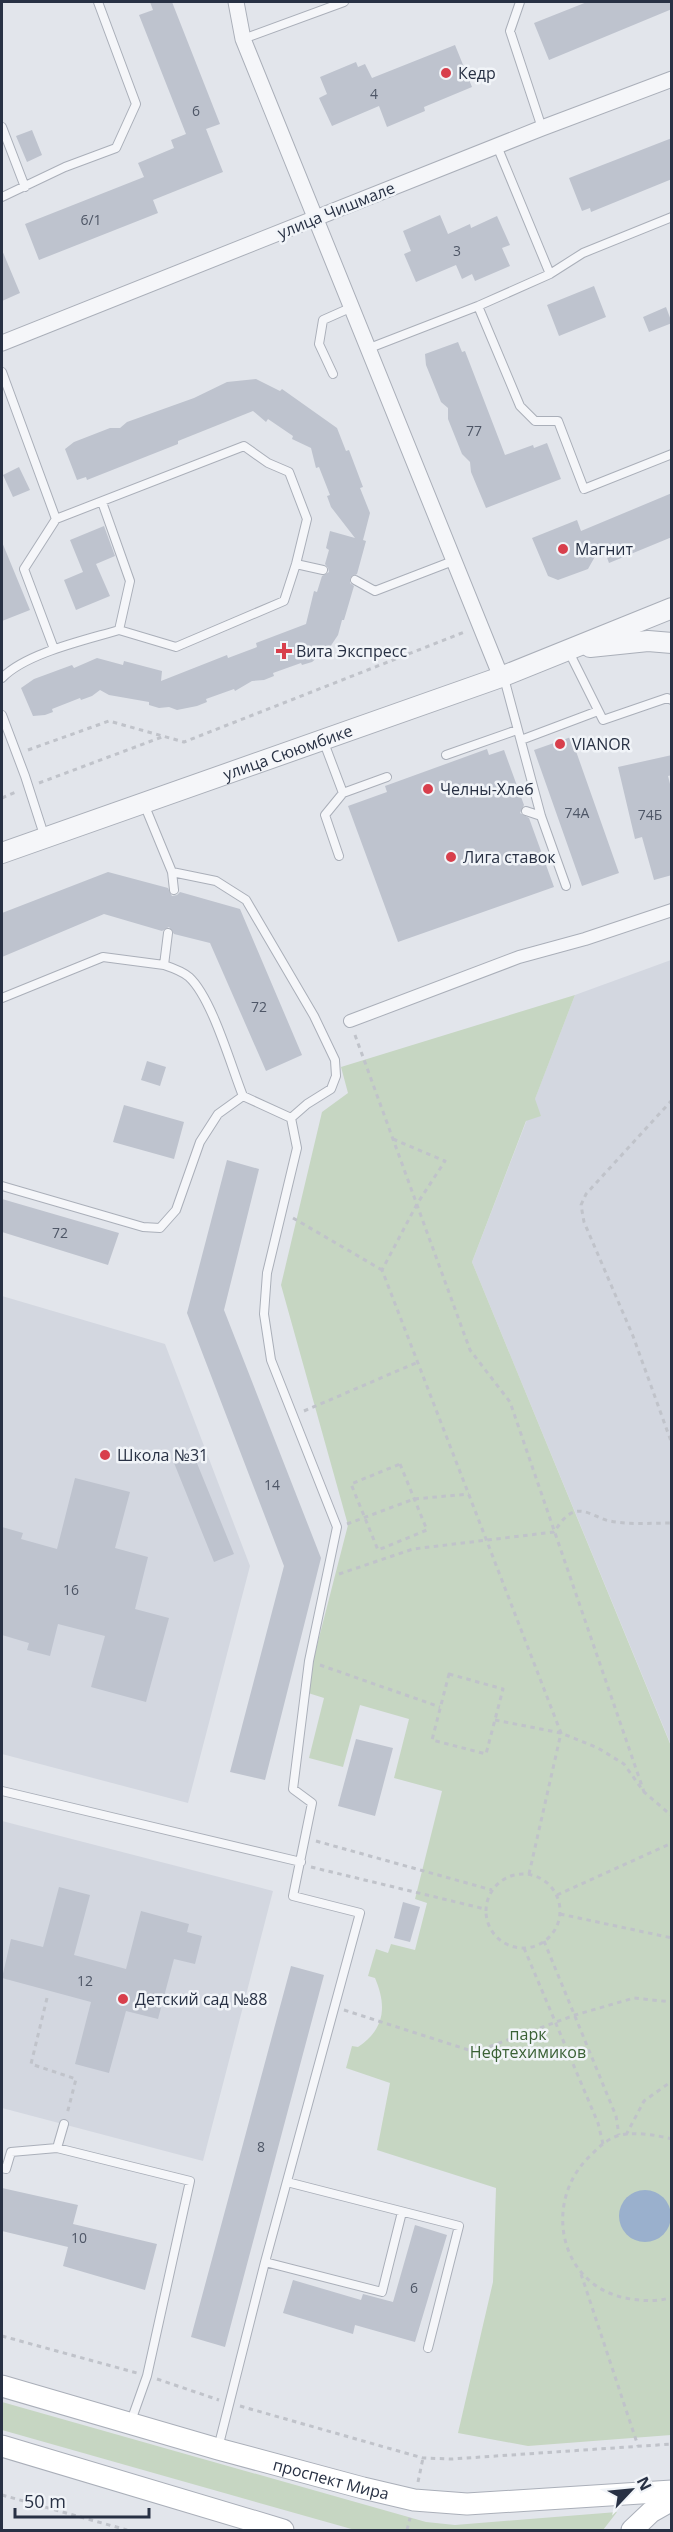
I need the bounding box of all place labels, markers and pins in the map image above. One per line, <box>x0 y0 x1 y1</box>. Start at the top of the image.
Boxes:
place label: Кедр <box>458 62 496 84</box>
marker: Кедр <box>439 66 453 80</box>
place label: Магнит <box>575 538 633 560</box>
marker: Магнит <box>556 542 570 556</box>
place label: Вита Экспресс <box>296 640 407 662</box>
marker: Вита Экспресс <box>277 644 291 658</box>
place label: VIANOR <box>572 733 631 755</box>
marker: VIANOR <box>553 737 567 751</box>
place label: Челны-Хлеб <box>440 778 534 800</box>
marker: Челны-Хлеб <box>421 782 435 796</box>
place label: Лига ставок <box>463 846 556 868</box>
marker: Лига ставок <box>444 850 458 864</box>
place label: Школа №31 <box>117 1444 208 1466</box>
marker: Школа №31 <box>98 1448 112 1462</box>
place label: Детский сад №88 <box>135 1988 267 2010</box>
marker: Детский сад №88 <box>116 1992 130 2006</box>

